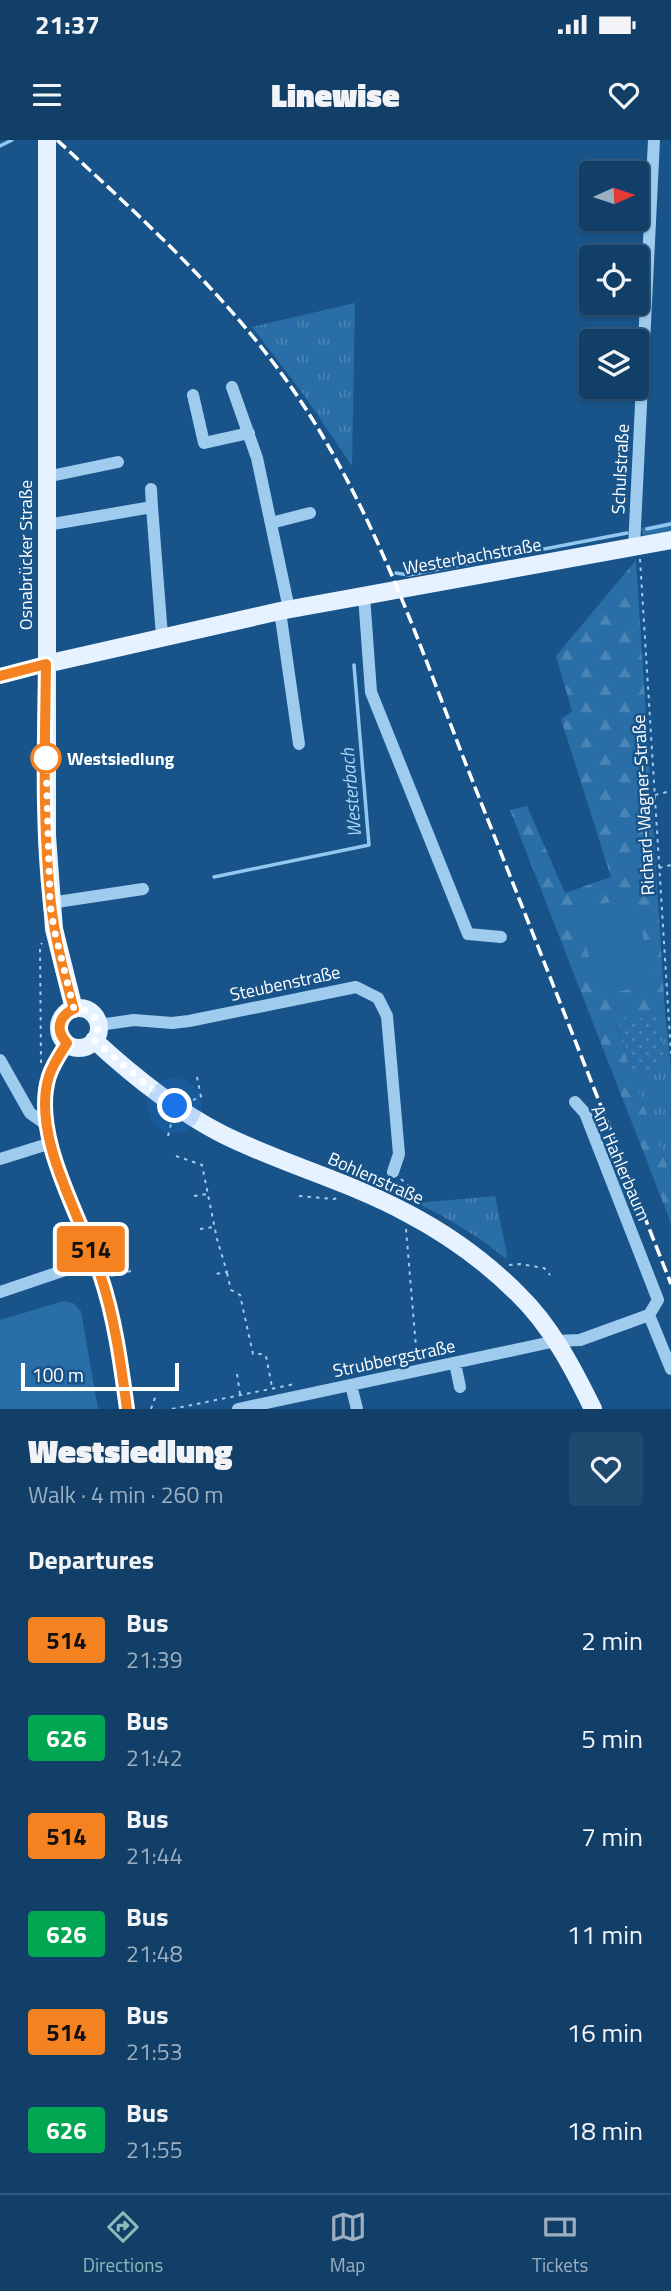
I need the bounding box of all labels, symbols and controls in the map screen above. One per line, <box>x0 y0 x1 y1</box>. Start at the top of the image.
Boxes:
text: 21:37 <box>35 5 100 44</box>
text: Linewise <box>271 71 400 119</box>
icon: menu <box>28 76 66 114</box>
icon: heart <box>605 76 643 114</box>
north arrow <box>579 161 649 231</box>
map controls <box>579 161 649 399</box>
button: locate <box>579 245 649 315</box>
button: layers <box>579 329 649 399</box>
street label: Schulstraße <box>604 423 636 515</box>
street label: Osnabrücker Straße <box>12 480 39 630</box>
street label: Westerbachstraße <box>401 531 543 581</box>
street label: Richard-Wagner-Straße <box>625 714 661 896</box>
marker: Westsiedlung <box>31 743 61 773</box>
place label: Westsiedlung <box>67 745 175 772</box>
water label: Westerbach <box>332 747 368 839</box>
street label: Steubenstraße <box>227 958 343 1008</box>
your location <box>157 1088 192 1123</box>
street label: Am Hahlerbaum <box>585 1101 657 1225</box>
street label: Bohlenstraße <box>324 1145 428 1211</box>
line badge: 514 <box>51 1226 131 1272</box>
text: 514 <box>71 1231 111 1267</box>
street label: Strubbergstraße <box>330 1332 458 1384</box>
scale bar <box>21 1360 178 1392</box>
text: 100 m <box>32 1360 84 1389</box>
text: Westsiedlung <box>28 1426 233 1476</box>
button: heart <box>569 1432 643 1506</box>
text: Walk · 4 min · 260 m <box>28 1477 224 1512</box>
text: Departures <box>28 1540 154 1579</box>
text: Bus <box>126 1603 168 1642</box>
text: 2 min <box>581 1621 643 1660</box>
text: 514 <box>46 1622 87 1658</box>
text: 21:39 <box>126 1642 183 1677</box>
text: Bus <box>126 1701 168 1740</box>
text: 5 min <box>581 1719 643 1758</box>
text: 626 <box>46 1720 87 1756</box>
text: 21:42 <box>126 1740 183 1775</box>
text: Bus <box>126 1799 168 1838</box>
text: 7 min <box>581 1817 643 1856</box>
text: 514 <box>46 1818 87 1854</box>
text: 21:44 <box>126 1838 183 1873</box>
text: Bus <box>126 1897 168 1936</box>
text: 11 min <box>567 1915 643 1954</box>
text: 626 <box>46 1916 87 1952</box>
text: 21:48 <box>126 1936 183 1971</box>
text: Bus <box>126 1995 168 2034</box>
text: 16 min <box>567 2013 643 2052</box>
text: 514 <box>46 2014 87 2050</box>
text: 21:53 <box>126 2034 183 2069</box>
text: Bus <box>126 2093 168 2132</box>
text: 18 min <box>567 2111 643 2150</box>
text: 626 <box>46 2112 87 2148</box>
text: 21:55 <box>126 2132 183 2167</box>
tab: Directions <box>83 2208 163 2279</box>
tab: Map <box>329 2208 367 2279</box>
tab: Tickets <box>532 2208 588 2279</box>

